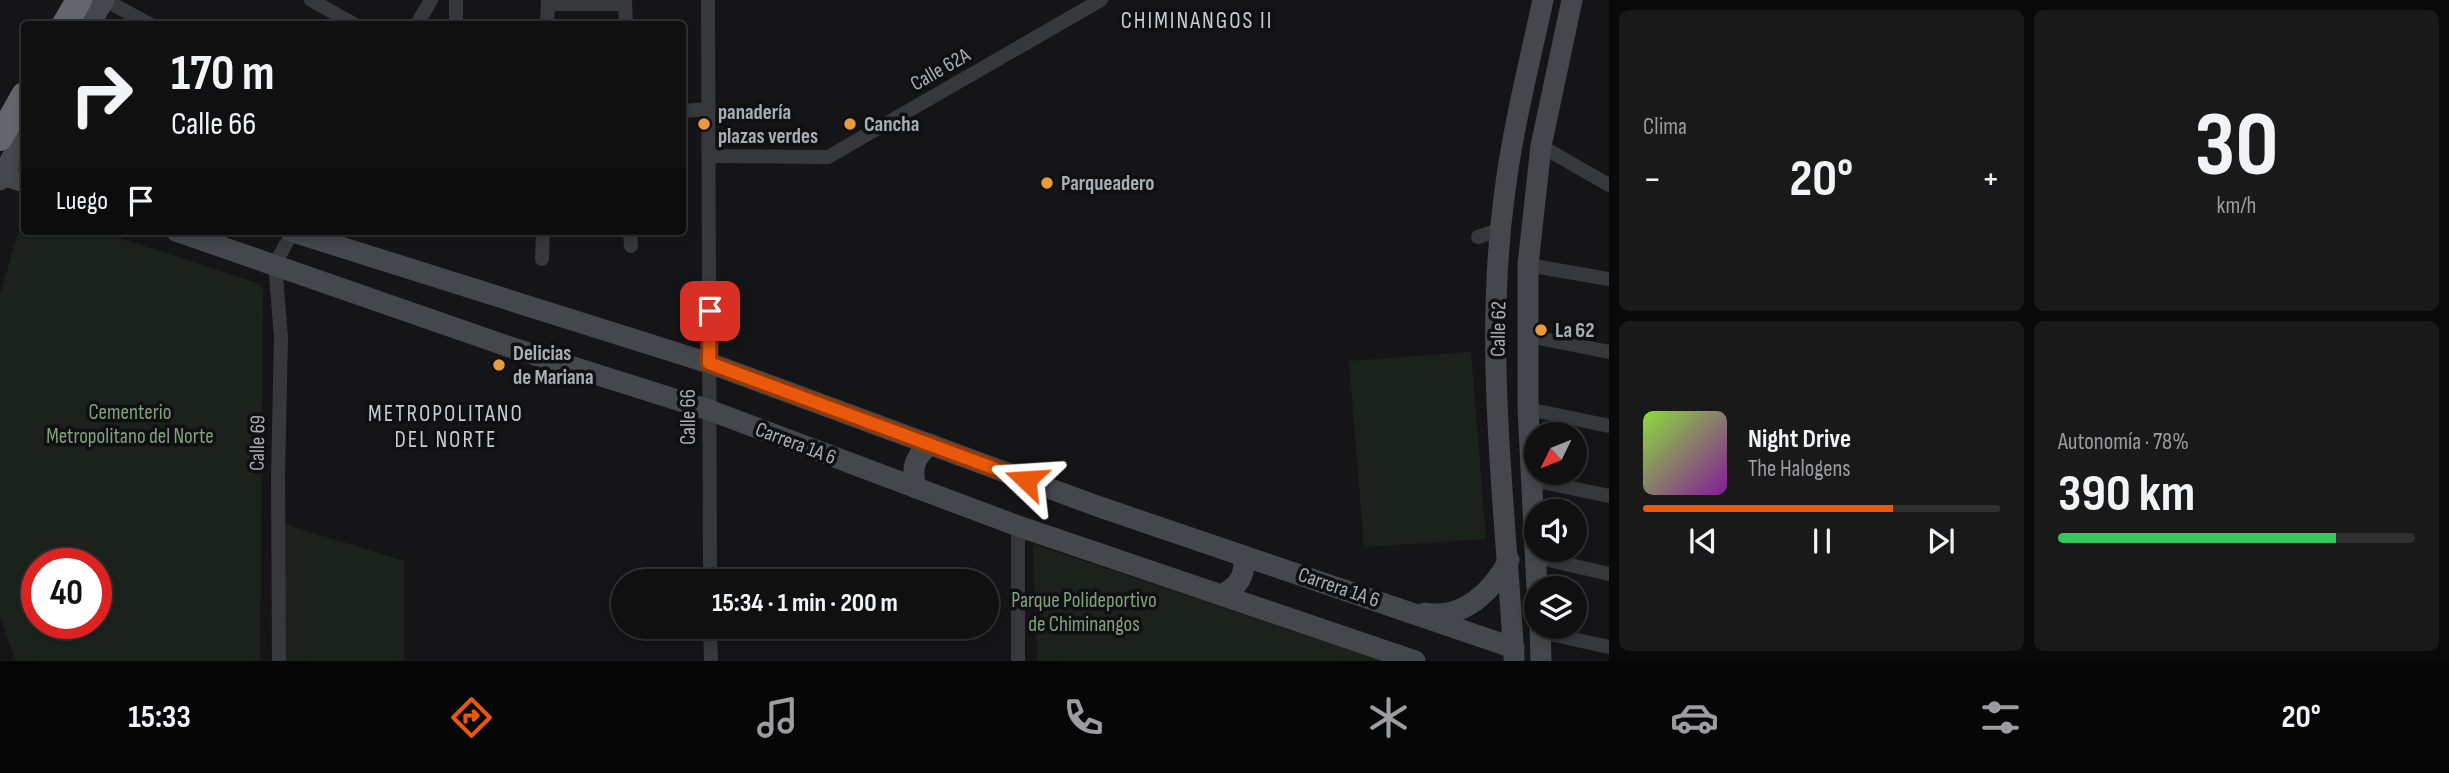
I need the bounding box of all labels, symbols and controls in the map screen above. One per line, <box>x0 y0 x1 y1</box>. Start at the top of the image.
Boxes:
district label: CHIMINANGOS II <box>1121 7 1273 35</box>
street label: Calle 62A <box>906 42 975 96</box>
text: 170 m <box>171 45 275 104</box>
icon: right <box>56 49 147 140</box>
text: 30 <box>2194 92 2279 201</box>
place label: panadería plazas verdes <box>718 100 818 149</box>
text: Calle 66 <box>171 105 256 144</box>
place label: Cancha <box>864 112 919 137</box>
text: Clima <box>1643 113 1687 141</box>
marker: panadería plazas verdes <box>696 116 712 132</box>
marker: Cancha <box>842 116 858 132</box>
text: 20° <box>1790 148 1853 211</box>
text: − <box>1643 157 1662 202</box>
text: + <box>1981 157 2000 202</box>
place label: Parqueadero <box>1061 171 1155 196</box>
marker: Parqueadero <box>1039 175 1055 191</box>
icon: arrive <box>122 182 160 220</box>
text: Luego <box>56 186 108 217</box>
text: km/h <box>2217 192 2256 220</box>
pin <box>680 281 740 341</box>
icon: arrive <box>691 292 729 330</box>
street label: Calle 62 <box>1486 301 1511 357</box>
place label: La 62 <box>1555 318 1594 343</box>
marker: La 62 <box>1533 322 1549 338</box>
place label: Delicias de Mariana <box>513 341 594 390</box>
marker: Delicias de Mariana <box>491 357 507 373</box>
street label: Calle 66 <box>676 389 701 445</box>
park label: Cementerio Metropolitano del Norte <box>46 400 214 449</box>
district label: METROPOLITANO DEL NORTE <box>368 400 524 454</box>
street label: Calle 69 <box>245 415 270 471</box>
street label: Carrera 1A 6 <box>752 417 840 470</box>
north arrow <box>1524 422 1587 485</box>
map controls <box>1524 422 1587 639</box>
text: Night Drive <box>1748 424 1851 455</box>
text: Autonomía · 78% <box>2058 428 2189 456</box>
position arrow <box>989 443 1063 517</box>
text: The Halogens <box>1748 455 1851 483</box>
text: 390 km <box>2058 463 2195 526</box>
button: sound <box>1524 499 1587 562</box>
icon: previous <box>1684 522 1722 560</box>
icon: pause <box>1803 522 1841 560</box>
icon: next <box>1922 522 1960 560</box>
speed limit sign: 40 <box>21 548 112 639</box>
street label: Carrera 1A 6 <box>1295 562 1383 613</box>
button: layers <box>1524 576 1587 639</box>
text: 15:34 · 1 min · 200 m <box>712 588 898 619</box>
park label: Parque Polideportivo de Chiminangos <box>1011 588 1157 637</box>
icon: directions <box>447 693 496 742</box>
icon: music <box>753 693 802 742</box>
icon: phone <box>1059 693 1108 742</box>
icon: climate <box>1364 693 1413 742</box>
icon: car <box>1670 693 1719 742</box>
icon: filters <box>1976 693 2025 742</box>
text: 15:33 <box>128 698 191 737</box>
text: 20° <box>2281 698 2321 737</box>

